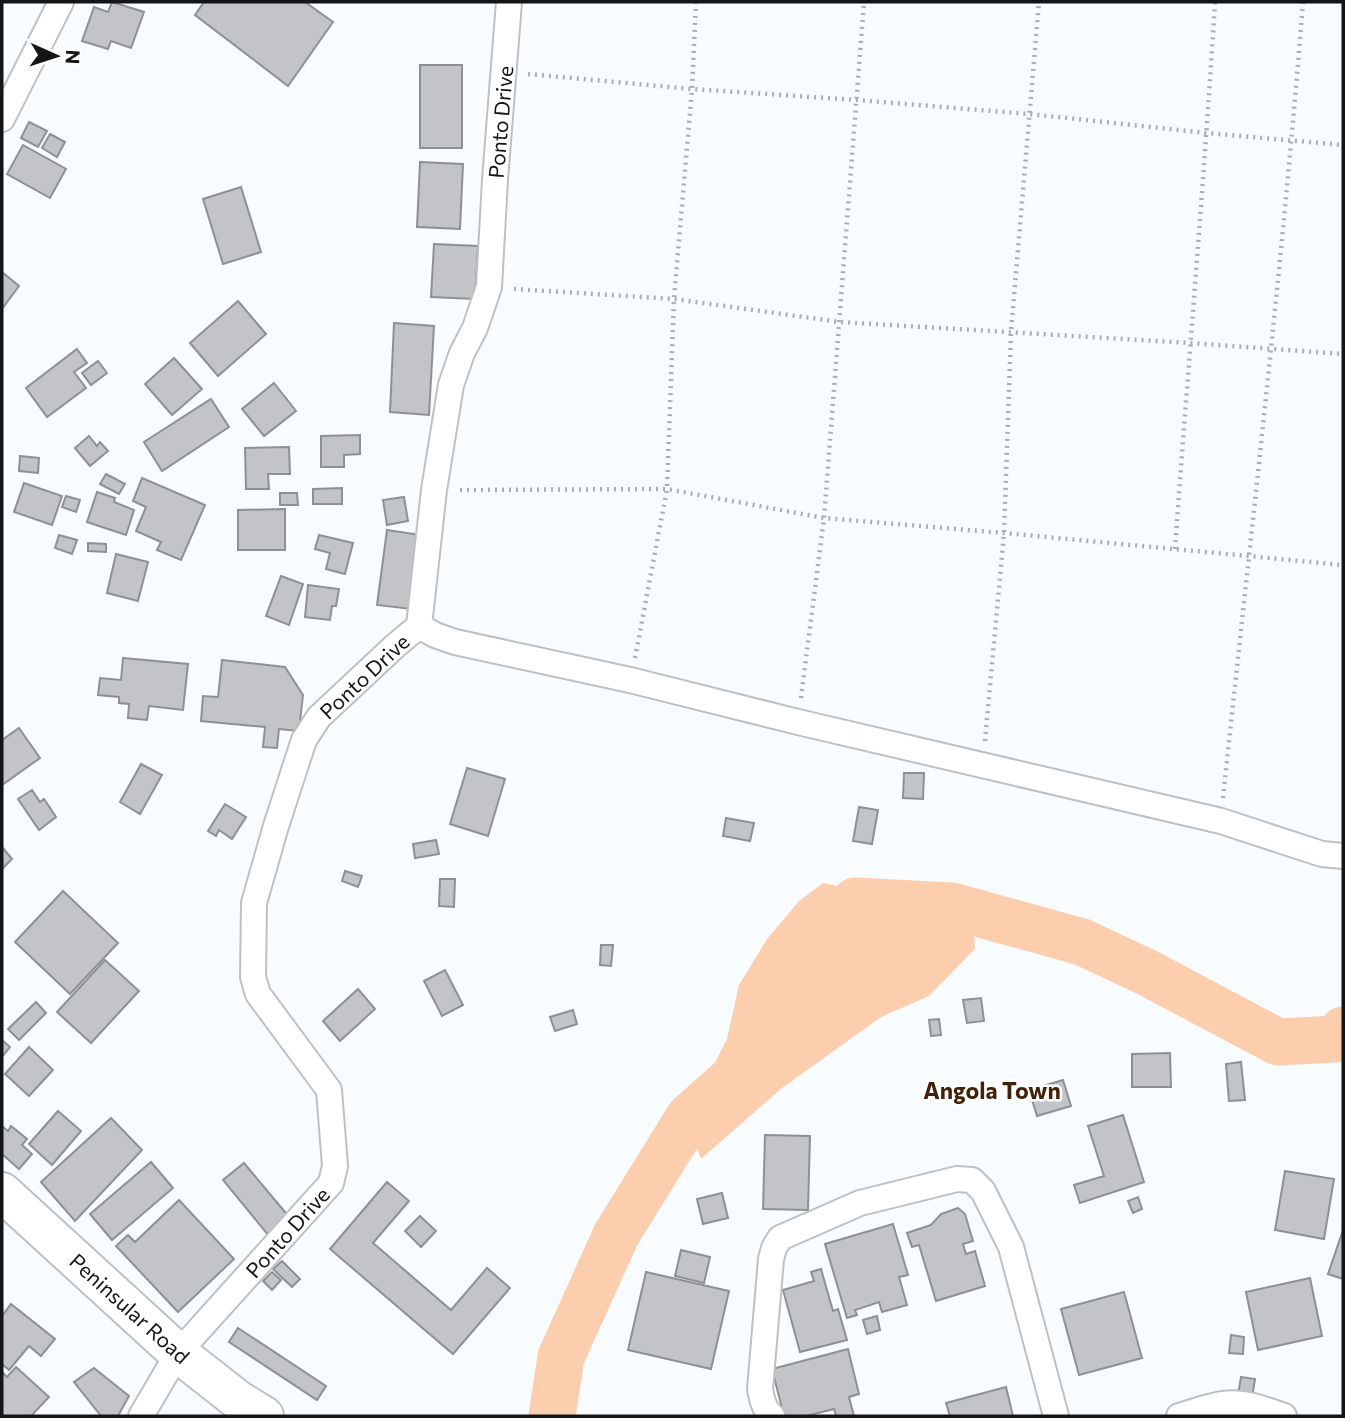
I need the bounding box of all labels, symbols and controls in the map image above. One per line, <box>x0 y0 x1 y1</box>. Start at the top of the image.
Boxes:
north arrow <box>21 21 91 91</box>
text: N <box>62 49 85 65</box>
street label: Ponto Drive <box>483 65 517 179</box>
street label: Ponto Drive <box>314 628 414 724</box>
district label: Angola Town <box>923 1076 1061 1104</box>
street label: Ponto Drive <box>240 1182 334 1282</box>
street label: Peninsular Road <box>65 1248 195 1368</box>

